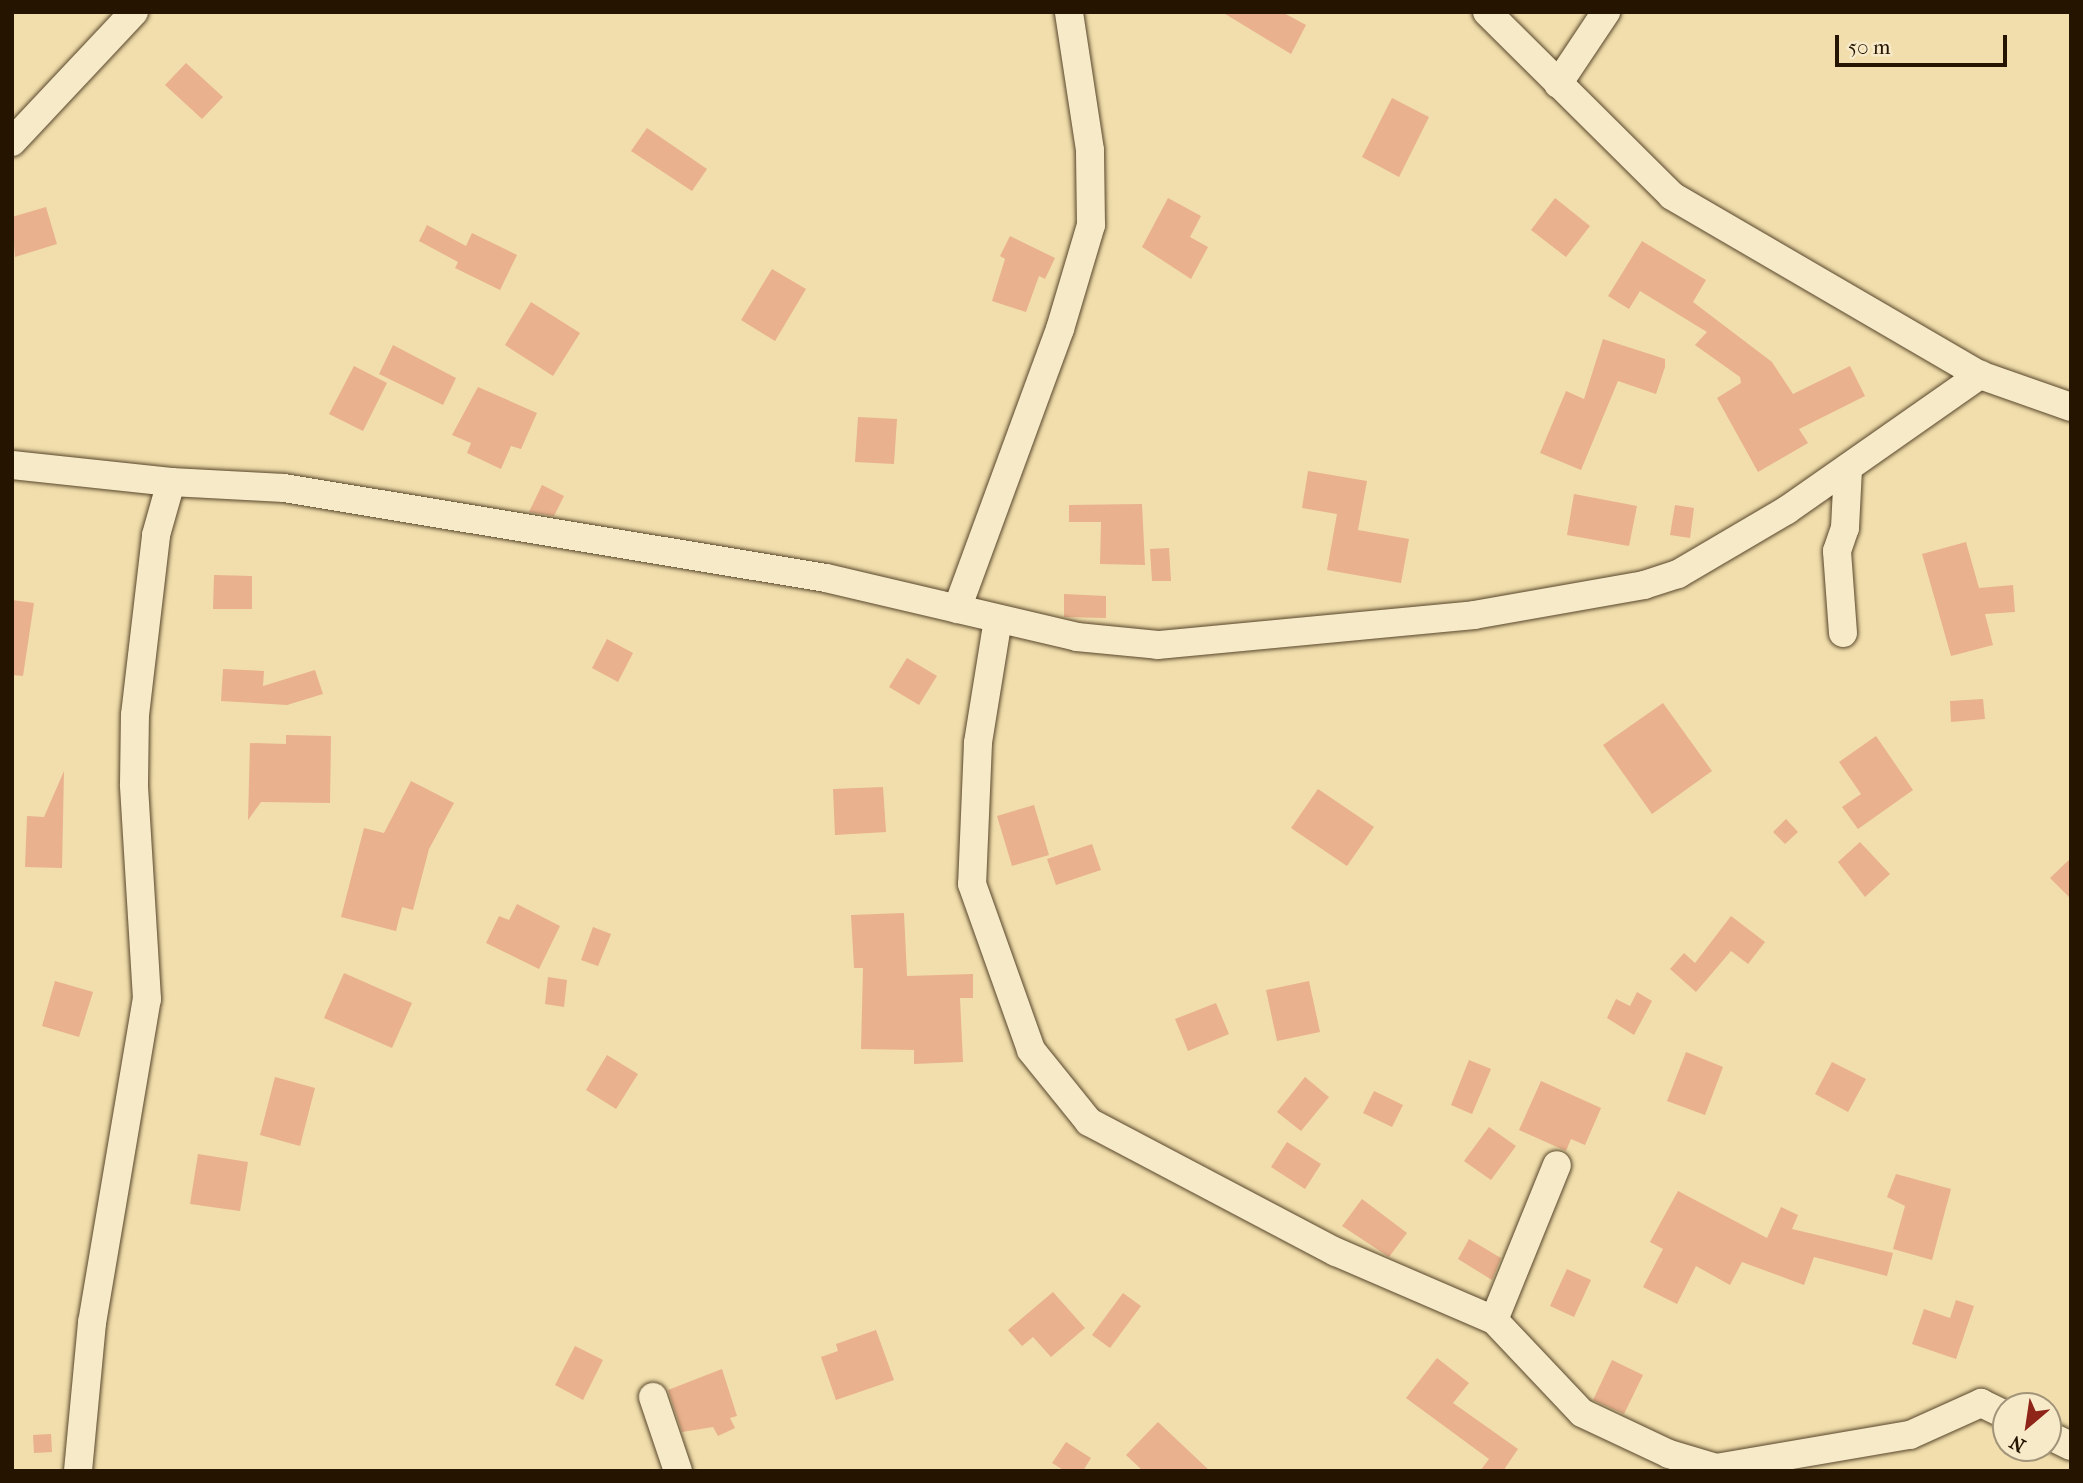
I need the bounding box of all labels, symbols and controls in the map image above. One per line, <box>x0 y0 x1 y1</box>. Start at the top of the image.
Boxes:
scale bar <box>1838 21 2010 65</box>
text: 50 m <box>1848 35 1891 59</box>
north arrow <box>1992 1392 2062 1462</box>
text: N <box>2006 1431 2029 1457</box>

